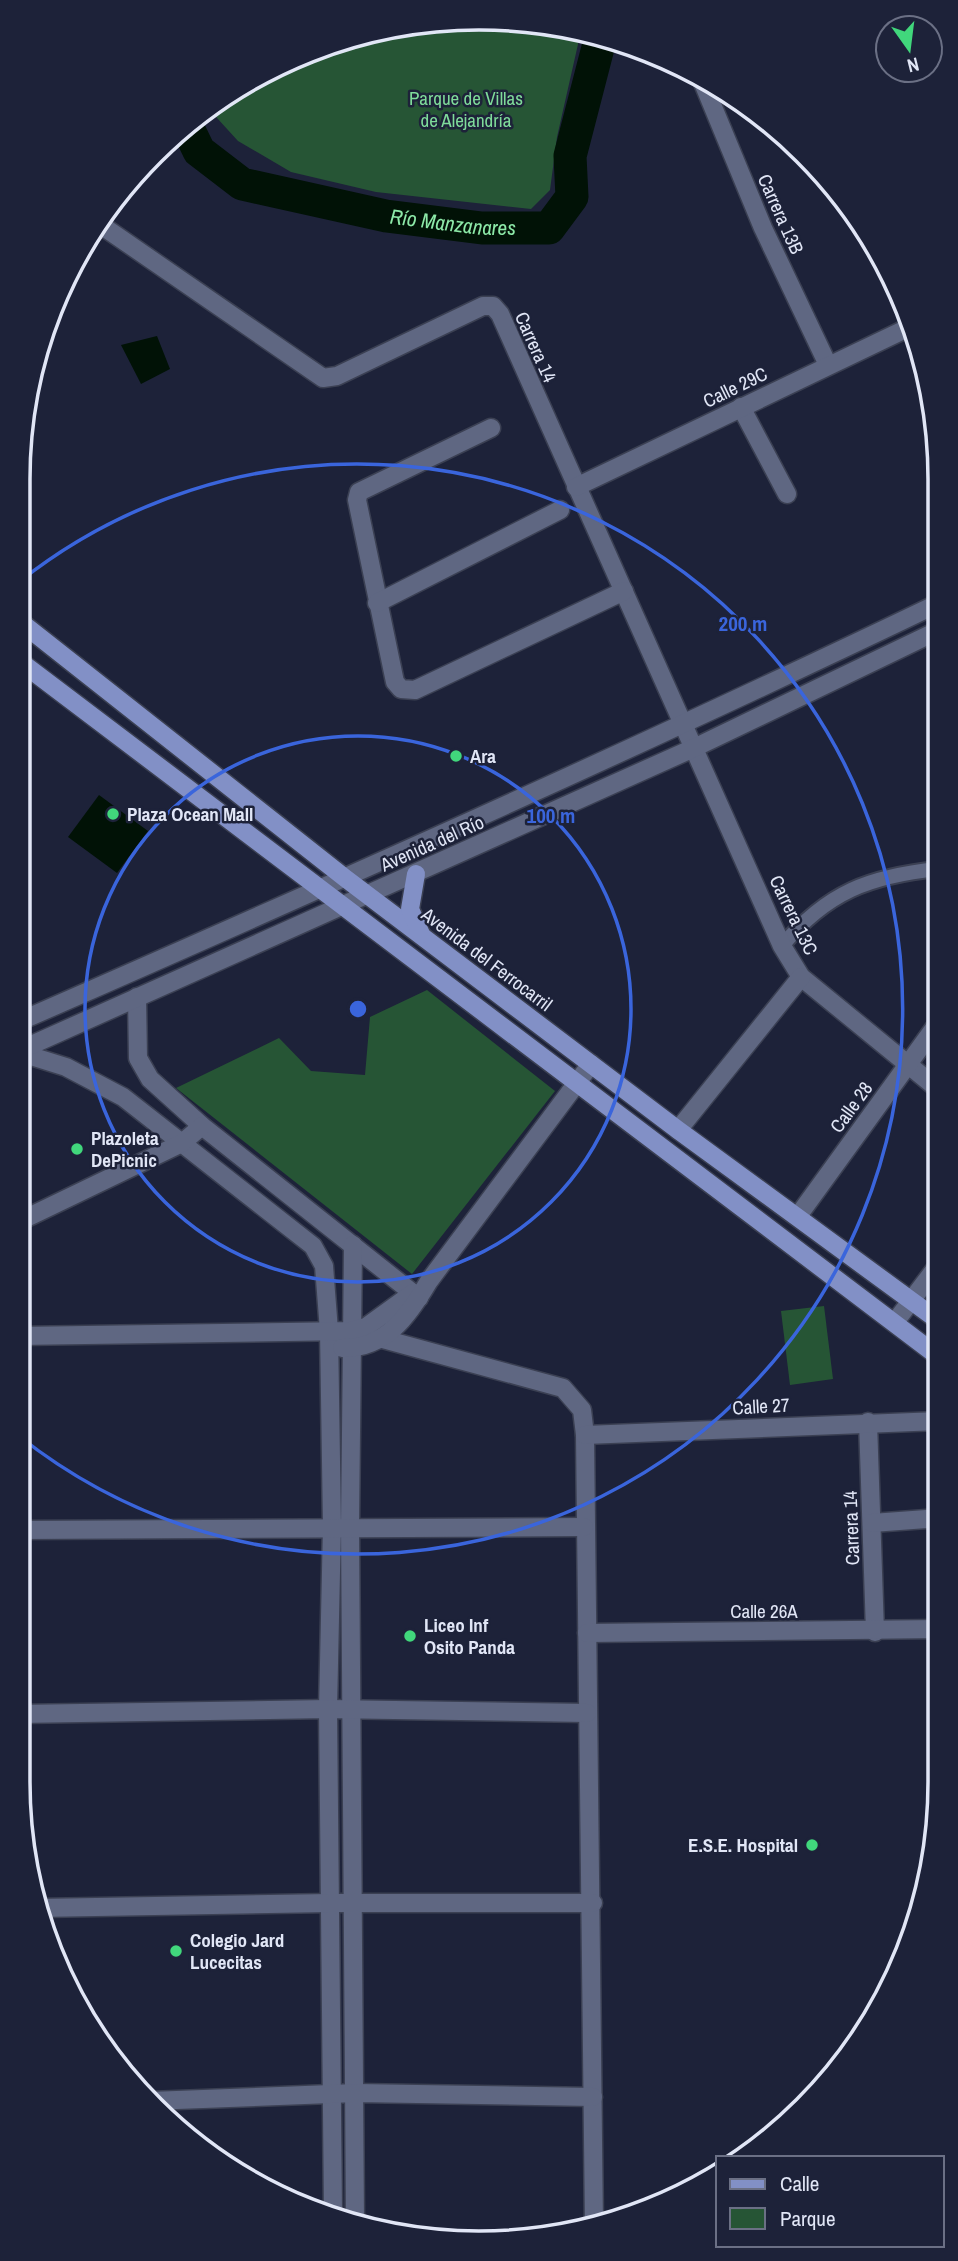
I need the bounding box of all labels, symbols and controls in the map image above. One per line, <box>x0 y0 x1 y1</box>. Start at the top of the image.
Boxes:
north arrow <box>874 14 944 84</box>
text: N <box>905 52 922 79</box>
park label: Parque de Villas de Alejandría <box>409 85 523 133</box>
street label: Carrera 13B <box>752 170 810 258</box>
water label: Río Manzanares <box>388 202 516 242</box>
street label: Carrera 14 <box>509 308 563 387</box>
street label: Calle 29C <box>699 360 771 414</box>
text: 200 m <box>719 609 767 638</box>
place label: Ara <box>470 743 496 769</box>
marker: Ara <box>448 748 464 764</box>
place label: Plaza Ocean Mall <box>127 801 253 827</box>
text: 100 m <box>527 801 575 830</box>
marker: Plaza Ocean Mall <box>105 806 121 822</box>
street label: Avenida del Río <box>375 809 488 878</box>
street label: Carrera 13C <box>764 871 824 959</box>
street label: Avenida del Ferrocarril <box>416 901 558 1017</box>
centre of rings <box>346 997 370 1021</box>
street label: Calle 28 <box>824 1076 878 1138</box>
place label: Plazoleta DePicnic <box>91 1125 159 1173</box>
marker: Plazoleta DePicnic <box>69 1141 85 1157</box>
street label: Calle 27 <box>732 1392 791 1420</box>
street label: Carrera 14 <box>837 1490 865 1566</box>
street label: Calle 26A <box>730 1598 798 1624</box>
place label: Liceo Inf Osito Panda <box>424 1612 515 1660</box>
marker: Liceo Inf Osito Panda <box>402 1628 418 1644</box>
place label: E.S.E. Hospital <box>688 1832 798 1858</box>
marker: E.S.E. Hospital <box>804 1837 820 1853</box>
place label: Colegio Jard Lucecitas <box>190 1927 284 1975</box>
marker: Colegio Jard Lucecitas <box>168 1943 184 1959</box>
legend <box>716 2156 944 2247</box>
text: Calle <box>780 2169 819 2198</box>
text: Parque <box>780 2204 836 2233</box>

